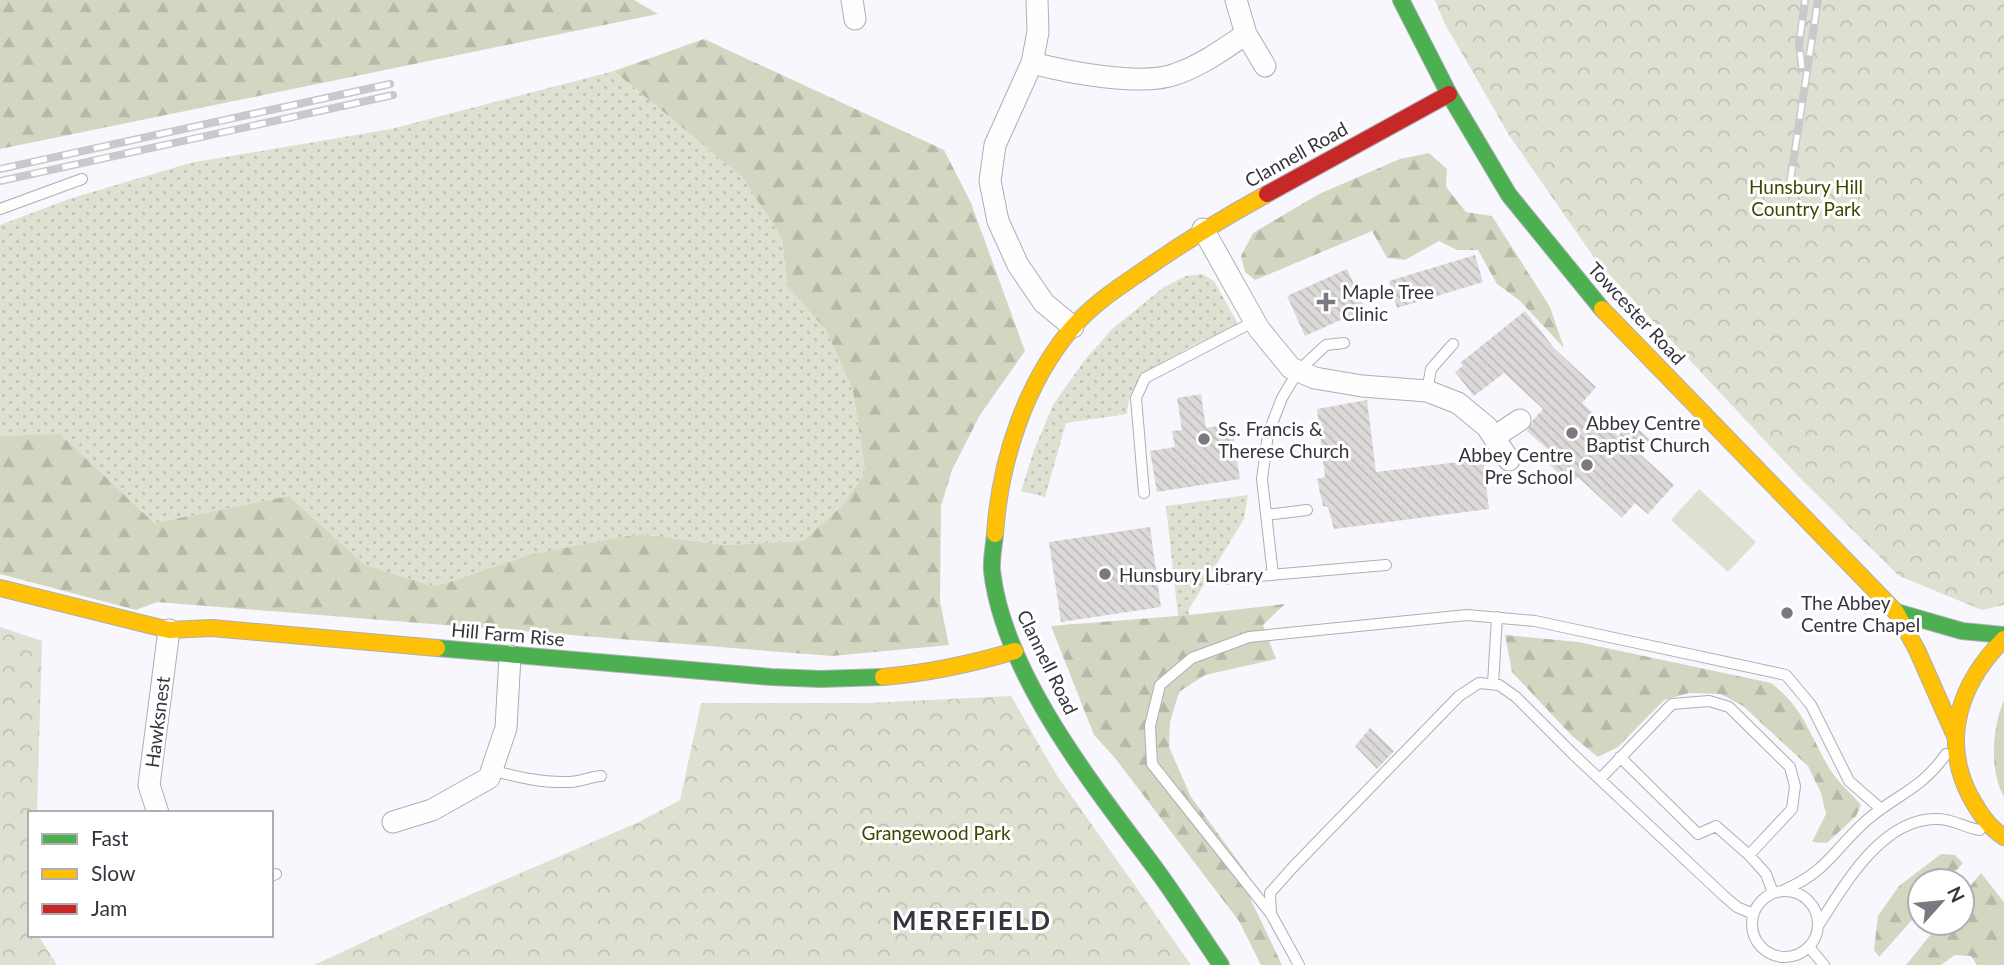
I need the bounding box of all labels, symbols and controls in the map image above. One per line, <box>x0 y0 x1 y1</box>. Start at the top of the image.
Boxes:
street label: Clannell Road <box>1241 116 1351 192</box>
park label: Hunsbury Hill Country Park <box>1749 175 1863 220</box>
street label: Towcester Road <box>1584 257 1690 369</box>
place label: Maple Tree Clinic <box>1342 280 1434 325</box>
marker: Maple Tree Clinic <box>1316 292 1336 312</box>
place label: Abbey Centre Baptist Church <box>1586 411 1710 456</box>
place label: Ss. Francis & Therese Church <box>1218 417 1349 462</box>
marker: Abbey Centre Baptist Church <box>1564 425 1580 441</box>
marker: Ss. Francis & Therese Church <box>1196 431 1212 447</box>
place label: Abbey Centre Pre School <box>1459 443 1573 488</box>
marker: Abbey Centre Pre School <box>1579 457 1595 473</box>
place label: Hunsbury Library <box>1119 563 1263 586</box>
marker: Hunsbury Library <box>1097 566 1113 582</box>
place label: The Abbey Centre Chapel <box>1801 591 1920 636</box>
marker: The Abbey Centre Chapel <box>1779 605 1795 621</box>
street label: Clannell Road <box>1013 606 1083 718</box>
street label: Hill Farm Rise <box>450 618 566 650</box>
street label: Hawksnest <box>140 675 174 769</box>
legend <box>28 811 273 937</box>
park label: Grangewood Park <box>861 821 1011 844</box>
text: Fast <box>91 825 129 850</box>
text: Slow <box>91 860 136 885</box>
north arrow <box>1906 867 1976 937</box>
text: N <box>1943 882 1970 906</box>
text: Jam <box>91 895 127 920</box>
district label: MEREFIELD <box>892 904 1052 936</box>

